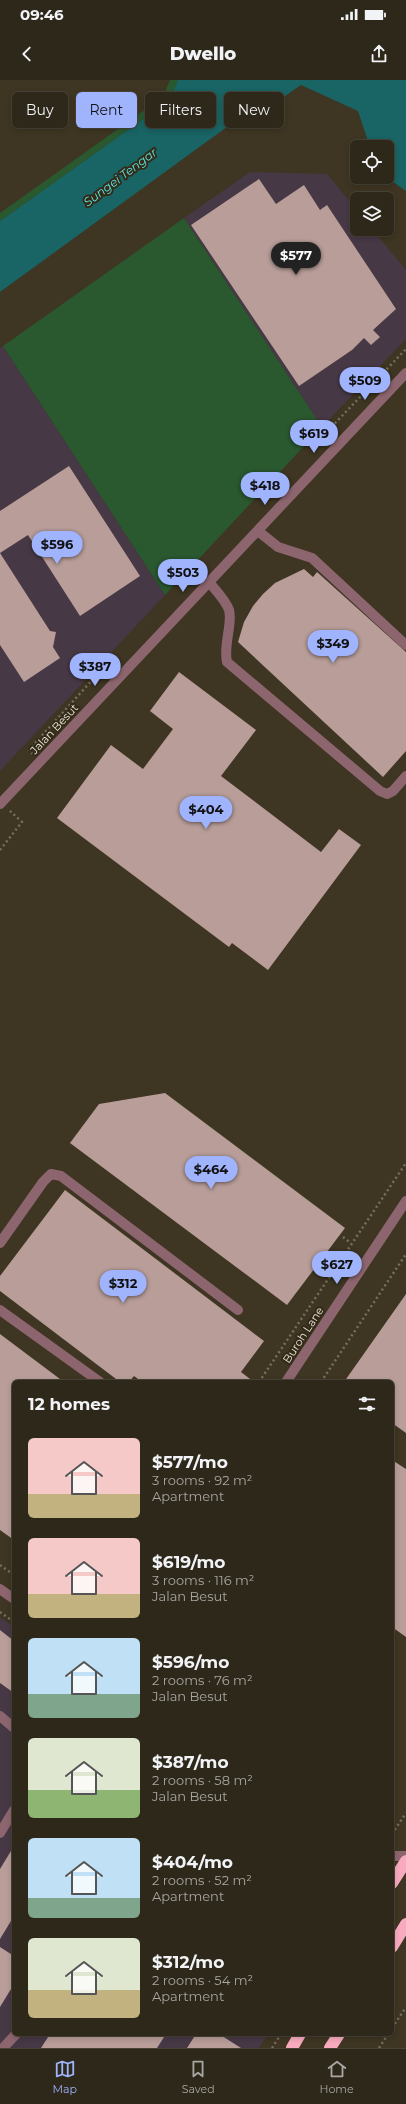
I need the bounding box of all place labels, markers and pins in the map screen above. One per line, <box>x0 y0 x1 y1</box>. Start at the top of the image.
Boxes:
pin: $577 <box>272 242 320 276</box>
pin: $509 <box>341 367 389 401</box>
pin: $619 <box>290 420 338 454</box>
pin: $418 <box>241 472 289 506</box>
pin: $596 <box>33 531 81 565</box>
pin: $503 <box>159 559 207 593</box>
pin: $349 <box>309 630 357 664</box>
pin: $387 <box>71 653 119 687</box>
pin: $404 <box>182 796 230 830</box>
pin: $464 <box>187 1156 235 1190</box>
pin: $627 <box>313 1251 361 1285</box>
pin: $312 <box>99 1270 147 1304</box>

